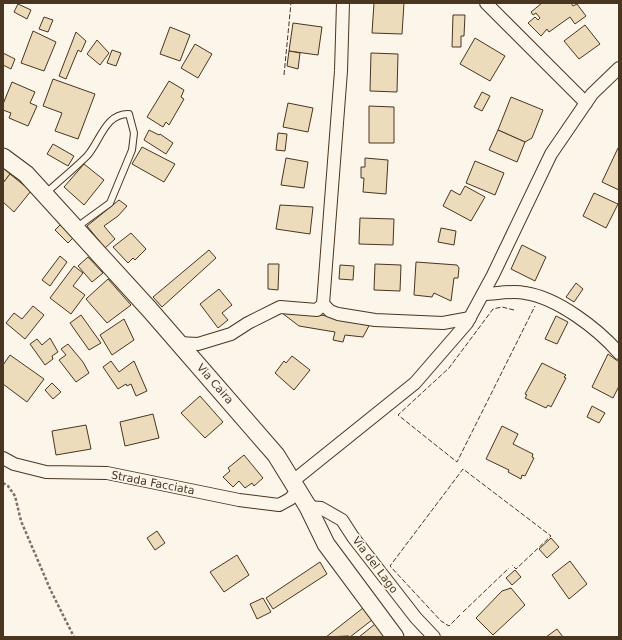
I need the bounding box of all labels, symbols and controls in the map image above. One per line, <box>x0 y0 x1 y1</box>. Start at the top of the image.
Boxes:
street label: Via Caira <box>194 361 236 407</box>
street label: Strada Facciata <box>110 469 196 497</box>
street label: Via del Lago <box>350 534 401 596</box>

